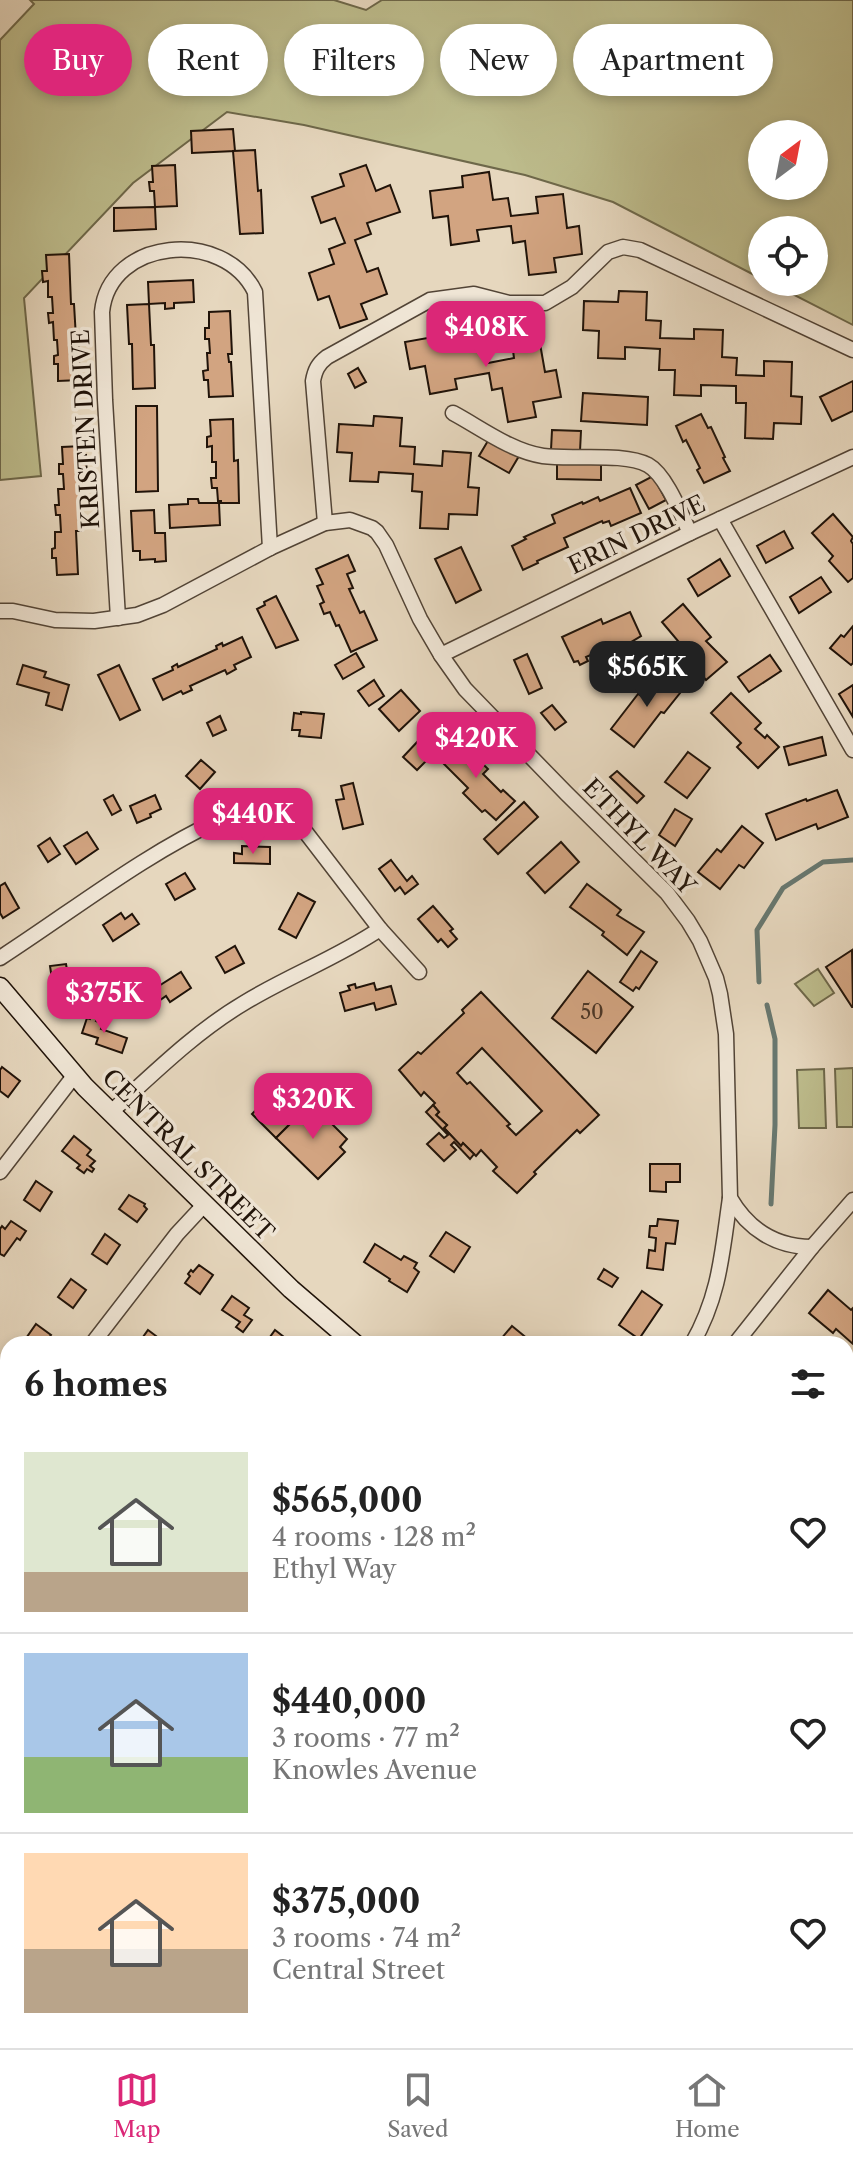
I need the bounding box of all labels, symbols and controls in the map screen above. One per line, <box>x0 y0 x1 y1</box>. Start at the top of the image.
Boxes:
chip: Buy <box>24 24 132 96</box>
chip: Rent <box>148 24 268 96</box>
chip: Filters <box>284 24 424 96</box>
chip: New <box>440 24 557 96</box>
chip: Apartment <box>573 24 773 96</box>
north arrow <box>748 120 828 200</box>
map controls <box>748 120 828 296</box>
button: locate <box>748 216 828 296</box>
pin: $408K <box>430 301 542 369</box>
text: $408K <box>444 311 528 343</box>
street label: KRISTEN DRIVE <box>66 328 105 530</box>
street label: ERIN DRIVE <box>563 489 710 580</box>
pin: $565K <box>591 641 703 709</box>
text: $565K <box>607 651 687 683</box>
pin: $420K <box>420 712 532 780</box>
text: $420K <box>435 722 517 754</box>
street label: ETHYL WAY <box>577 773 703 901</box>
pin: $440K <box>197 788 309 856</box>
text: $440K <box>212 798 294 830</box>
pin: $375K <box>48 967 160 1035</box>
text: $375K <box>65 977 143 1009</box>
house number: 50 <box>580 1000 604 1024</box>
street label: CENTRAL STREET <box>97 1063 280 1246</box>
pin: $320K <box>257 1073 369 1141</box>
text: $320K <box>272 1083 354 1115</box>
icon: filters <box>786 1362 830 1406</box>
text: 6 homes <box>24 1363 168 1405</box>
text: $565,000 <box>272 1479 423 1521</box>
icon: home <box>88 1484 184 1580</box>
icon: heart <box>786 1510 830 1554</box>
text: 4 rooms · 128 m² <box>272 1521 476 1553</box>
text: Ethyl Way <box>272 1553 396 1585</box>
text: $440,000 <box>272 1680 426 1722</box>
icon: home <box>88 1685 184 1781</box>
icon: heart <box>786 1711 830 1755</box>
text: 3 rooms · 77 m² <box>272 1722 460 1754</box>
text: Knowles Avenue <box>272 1754 477 1786</box>
text: $375,000 <box>272 1880 420 1922</box>
icon: home <box>88 1885 184 1981</box>
icon: heart <box>786 1911 830 1955</box>
text: 3 rooms · 74 m² <box>272 1922 461 1954</box>
text: Central Street <box>272 1954 445 1986</box>
tab: Map <box>113 2068 161 2143</box>
tab: Saved <box>387 2068 448 2143</box>
tab: Home <box>675 2068 740 2143</box>

